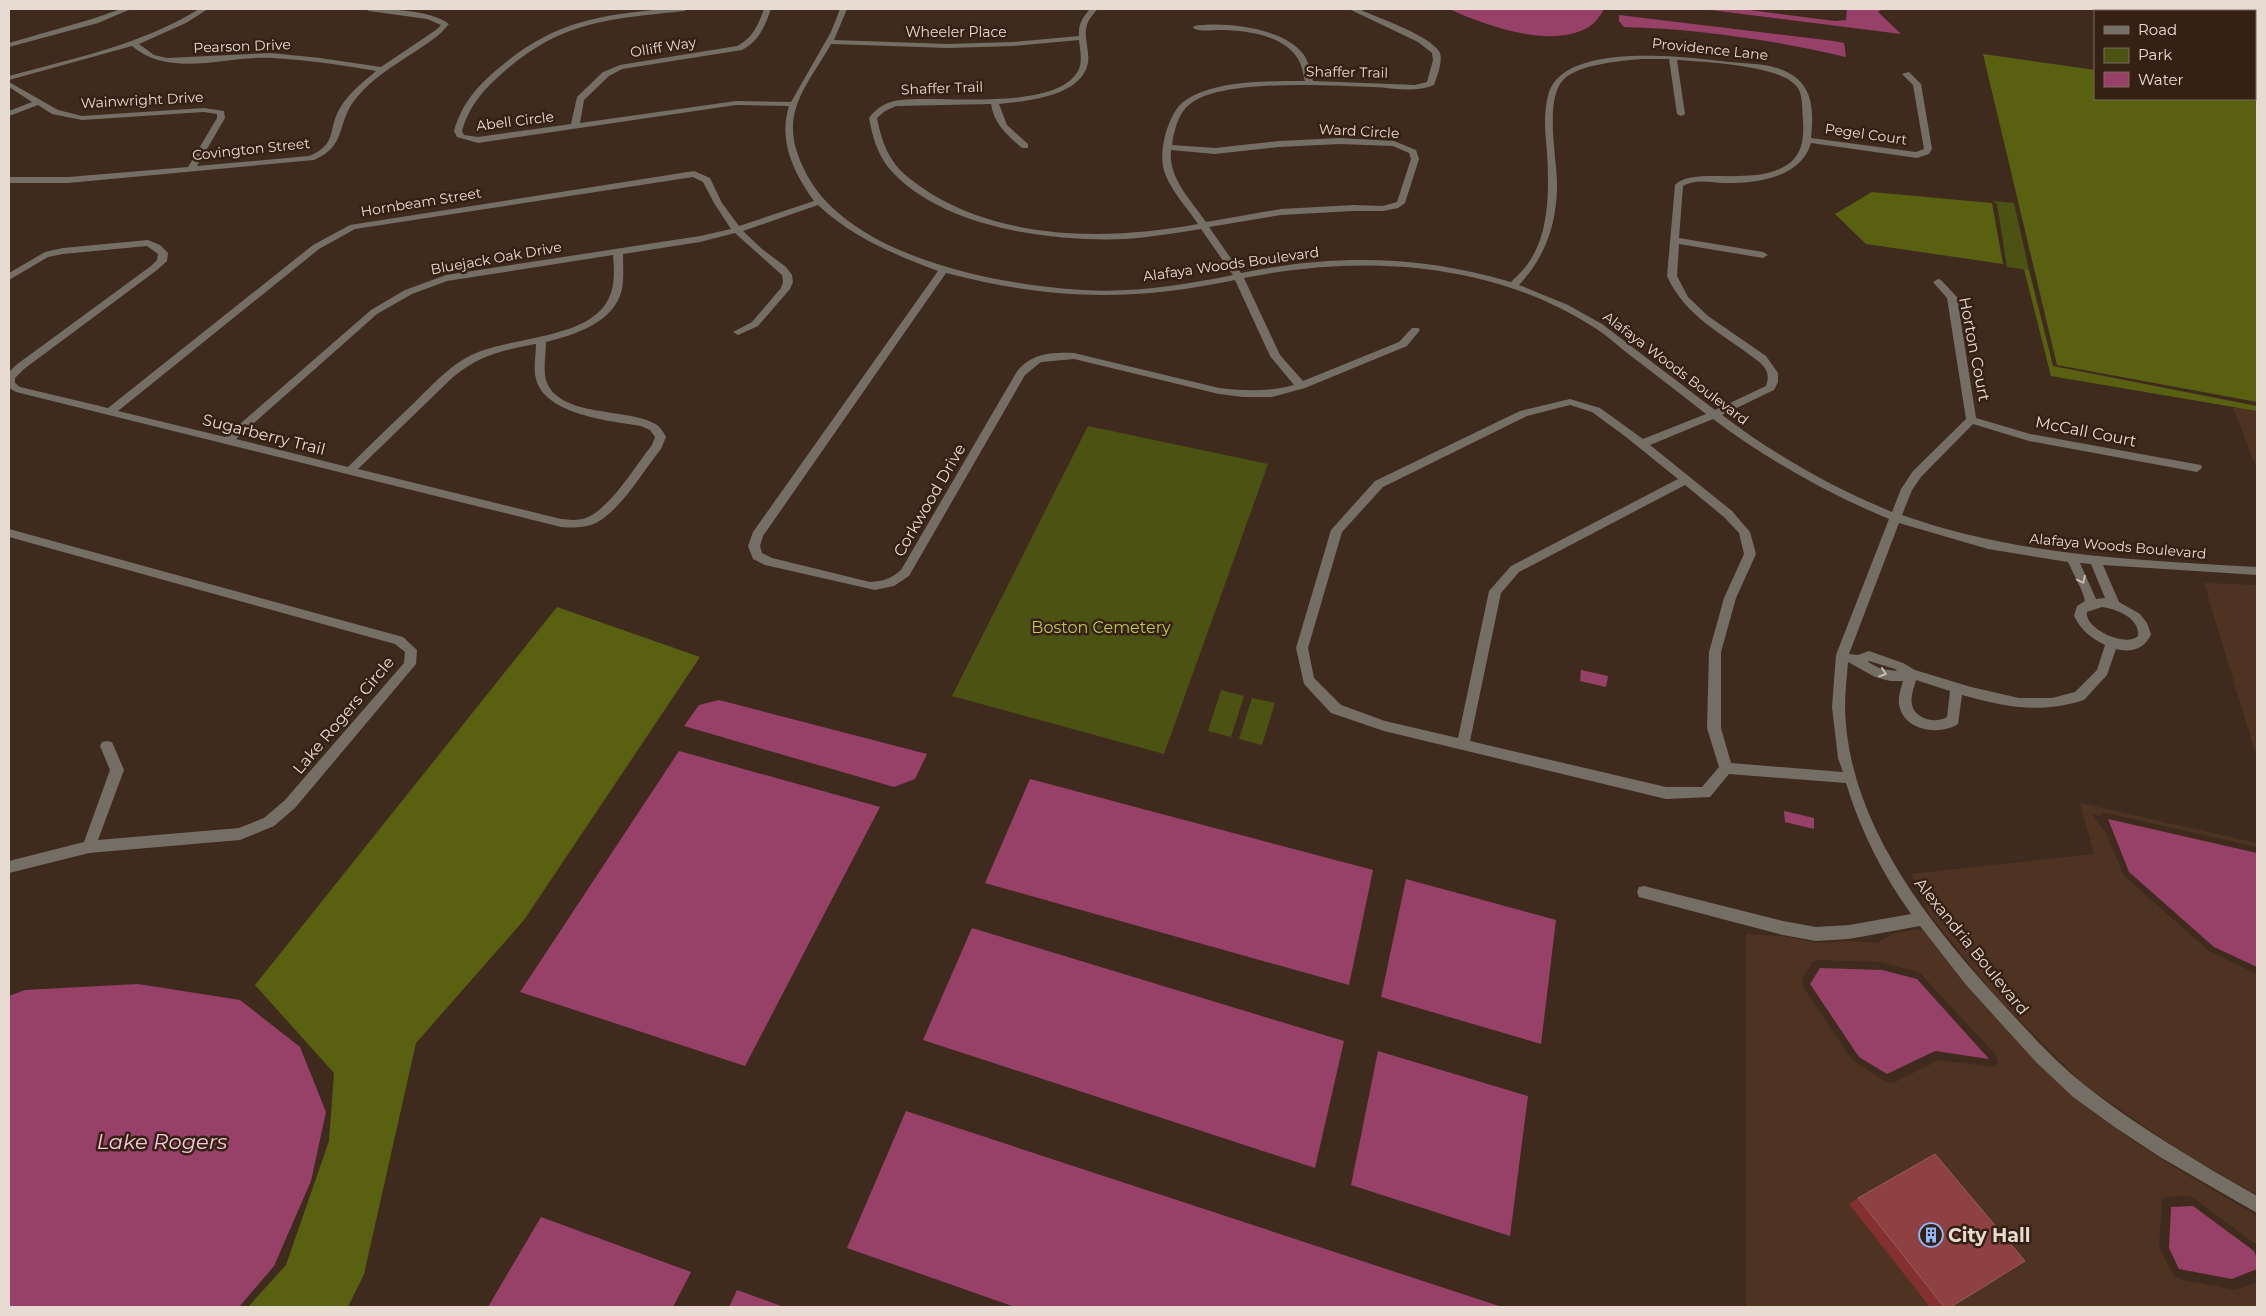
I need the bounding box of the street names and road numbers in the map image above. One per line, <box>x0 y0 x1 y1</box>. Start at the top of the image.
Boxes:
street label: Wheeler Place <box>905 23 1007 41</box>
street label: Olliff Way <box>629 33 698 61</box>
street label: Providence Lane <box>1651 34 1769 64</box>
street label: Pearson Drive <box>193 35 291 57</box>
street label: Shaffer Trail <box>1306 62 1388 82</box>
street label: Shaffer Trail <box>901 78 983 98</box>
street label: Wainwright Drive <box>80 88 204 112</box>
street label: Abell Circle <box>475 107 555 135</box>
street label: Pegel Court <box>1824 119 1909 149</box>
street label: Ward Circle <box>1318 120 1400 142</box>
street label: Covington Street <box>191 134 311 164</box>
street label: Hornbeam Street <box>359 184 483 220</box>
street label: Bluejack Oak Drive <box>429 238 563 278</box>
street label: Alafaya Woods Boulevard <box>1142 243 1320 285</box>
street label: Horton Court <box>1955 295 1994 403</box>
street label: Alafaya Woods Boulevard <box>1600 307 1752 429</box>
street label: Sugarberry Trail <box>200 410 327 459</box>
street label: McCall Court <box>2034 412 2139 451</box>
street label: Corkwood Drive <box>889 440 969 560</box>
street label: Alafaya Woods Boulevard <box>2029 529 2207 563</box>
street label: Lake Rogers Circle <box>289 653 398 778</box>
street label: Alexandria Boulevard <box>1911 874 2033 1019</box>

